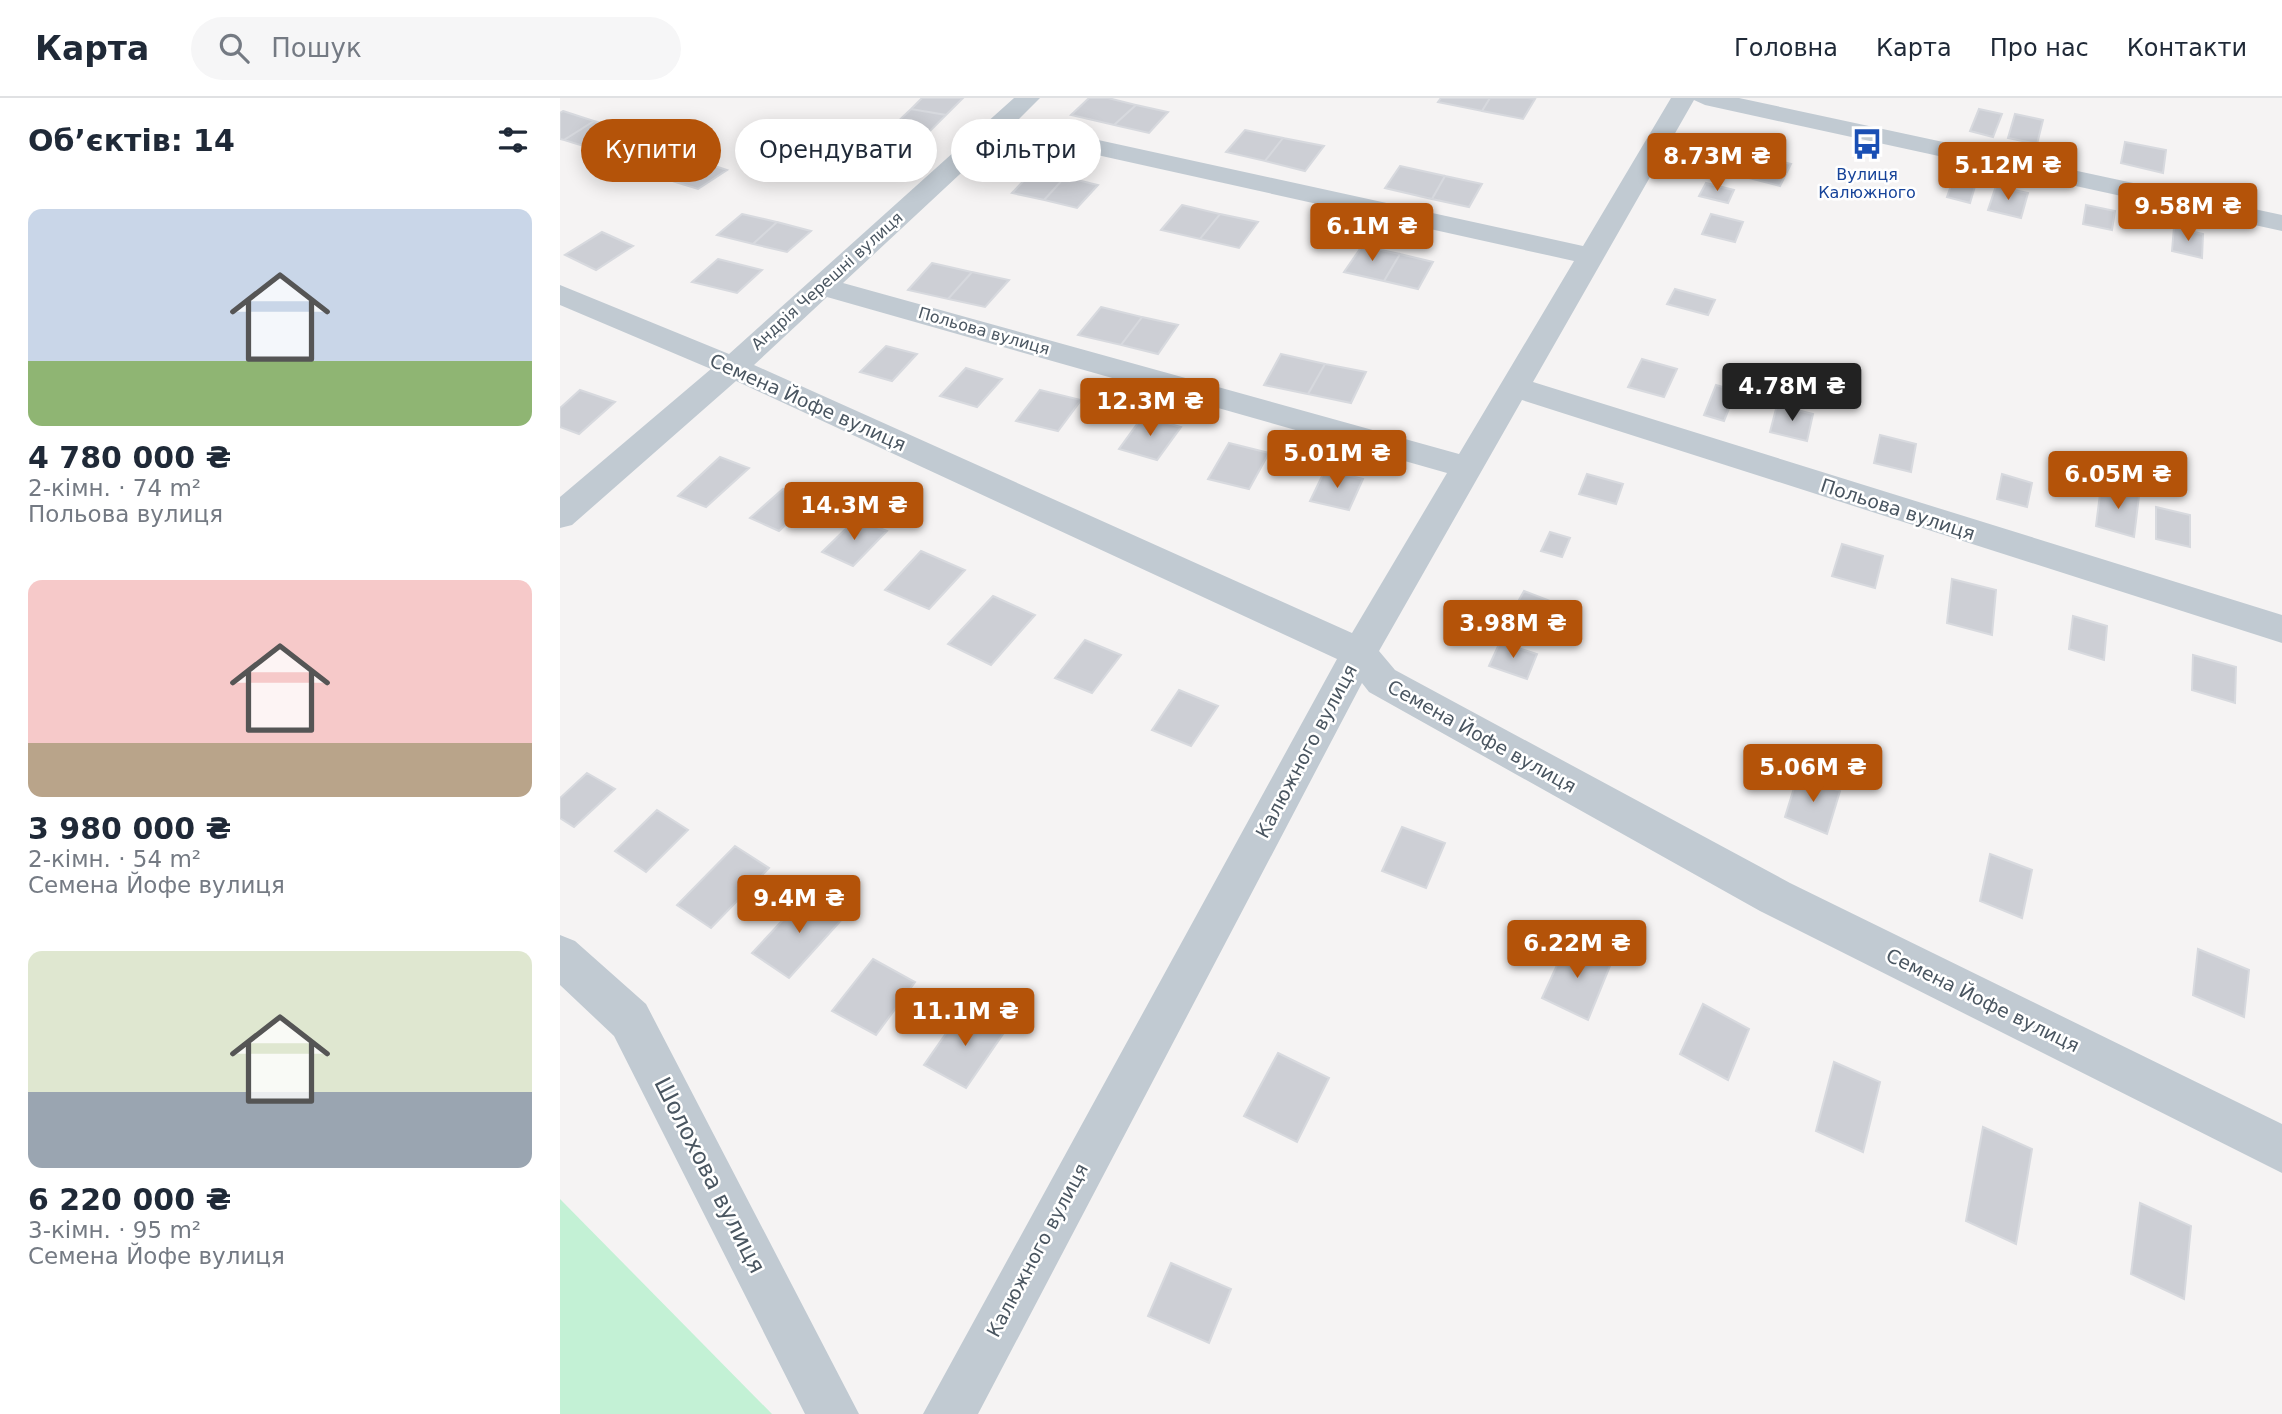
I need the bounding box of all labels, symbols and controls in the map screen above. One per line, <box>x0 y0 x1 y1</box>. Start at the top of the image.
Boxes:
search box <box>191 17 681 80</box>
text: Карта <box>35 29 149 68</box>
icon: search <box>215 29 253 67</box>
text: Пошук <box>271 33 362 63</box>
text: Головна <box>1734 34 1838 62</box>
text: Карта <box>1876 34 1952 62</box>
text: Про нас <box>1990 34 2089 62</box>
text: Контакти <box>2127 34 2247 62</box>
chip: Купити <box>581 119 721 182</box>
chip: Орендувати <box>735 119 937 182</box>
chip: Фільтри <box>951 119 1101 182</box>
icon: filters <box>494 121 532 159</box>
text: Об’єктів: 14 <box>28 123 235 158</box>
bus stop icon: Вулиця Калюжного <box>1850 127 1884 161</box>
pin: 8.73M ₴ <box>1652 134 1782 193</box>
pin: 5.12M ₴ <box>1943 142 2073 202</box>
text: 8.73M ₴ <box>1663 143 1771 169</box>
text: 5.12M ₴ <box>1954 152 2062 178</box>
place label: Вулиця Калюжного <box>1818 165 1916 202</box>
pin: 9.58M ₴ <box>2123 184 2253 243</box>
text: 9.58M ₴ <box>2134 193 2242 219</box>
pin: 6.1M ₴ <box>1315 204 1429 263</box>
street label: Андрія Черешні вулиця <box>747 208 907 354</box>
text: 6.1M ₴ <box>1326 213 1418 239</box>
icon: home <box>217 254 343 380</box>
street label: Польова вулиця <box>916 303 1052 359</box>
street label: Семена Йофе вулиця <box>707 349 909 455</box>
pin: 4.78M ₴ <box>1727 364 1857 423</box>
text: 4.78M ₴ <box>1738 373 1846 399</box>
pin: 12.3M ₴ <box>1085 378 1215 438</box>
text: 12.3M ₴ <box>1096 388 1204 414</box>
pin: 5.01M ₴ <box>1272 430 1402 490</box>
text: 4 780 000 ₴ <box>28 440 231 475</box>
text: 5.01M ₴ <box>1283 440 1391 466</box>
pin: 6.05M ₴ <box>2053 452 2183 511</box>
text: 6.05M ₴ <box>2064 461 2172 487</box>
street label: Польова вулиця <box>1818 474 1978 544</box>
text: 2-кімн. · 74 m² <box>28 475 201 501</box>
pin: 14.3M ₴ <box>789 482 919 542</box>
text: 14.3M ₴ <box>800 492 908 518</box>
text: Польова вулиця <box>28 501 223 527</box>
pin: 3.98M ₴ <box>1448 601 1578 660</box>
text: 3.98M ₴ <box>1459 610 1567 636</box>
icon: home <box>217 625 343 751</box>
street label: Калюжного вулиця <box>1251 660 1361 842</box>
street label: Семена Йофе вулиця <box>1384 675 1580 797</box>
pin: 5.06M ₴ <box>1748 744 1878 804</box>
text: 5.06M ₴ <box>1759 754 1867 780</box>
text: 3 980 000 ₴ <box>28 811 231 846</box>
text: 2-кімн. · 54 m² <box>28 846 201 872</box>
text: Семена Йофе вулиця <box>28 872 285 898</box>
pin: 9.4M ₴ <box>742 876 856 935</box>
text: 9.4M ₴ <box>753 885 845 911</box>
pin: 6.22M ₴ <box>1512 920 1642 980</box>
text: 6.22M ₴ <box>1523 930 1631 956</box>
street label: Семена Йофе вулиця <box>1883 944 2083 1056</box>
pin: 11.1M ₴ <box>900 988 1030 1048</box>
icon: home <box>217 996 343 1122</box>
text: 11.1M ₴ <box>911 998 1019 1024</box>
street label: Шолохова вулиця <box>649 1073 771 1277</box>
street label: Калюжного вулиця <box>982 1159 1092 1341</box>
text: 6 220 000 ₴ <box>28 1182 231 1217</box>
text: 3-кімн. · 95 m² <box>28 1217 201 1243</box>
text: Семена Йофе вулиця <box>28 1243 285 1269</box>

